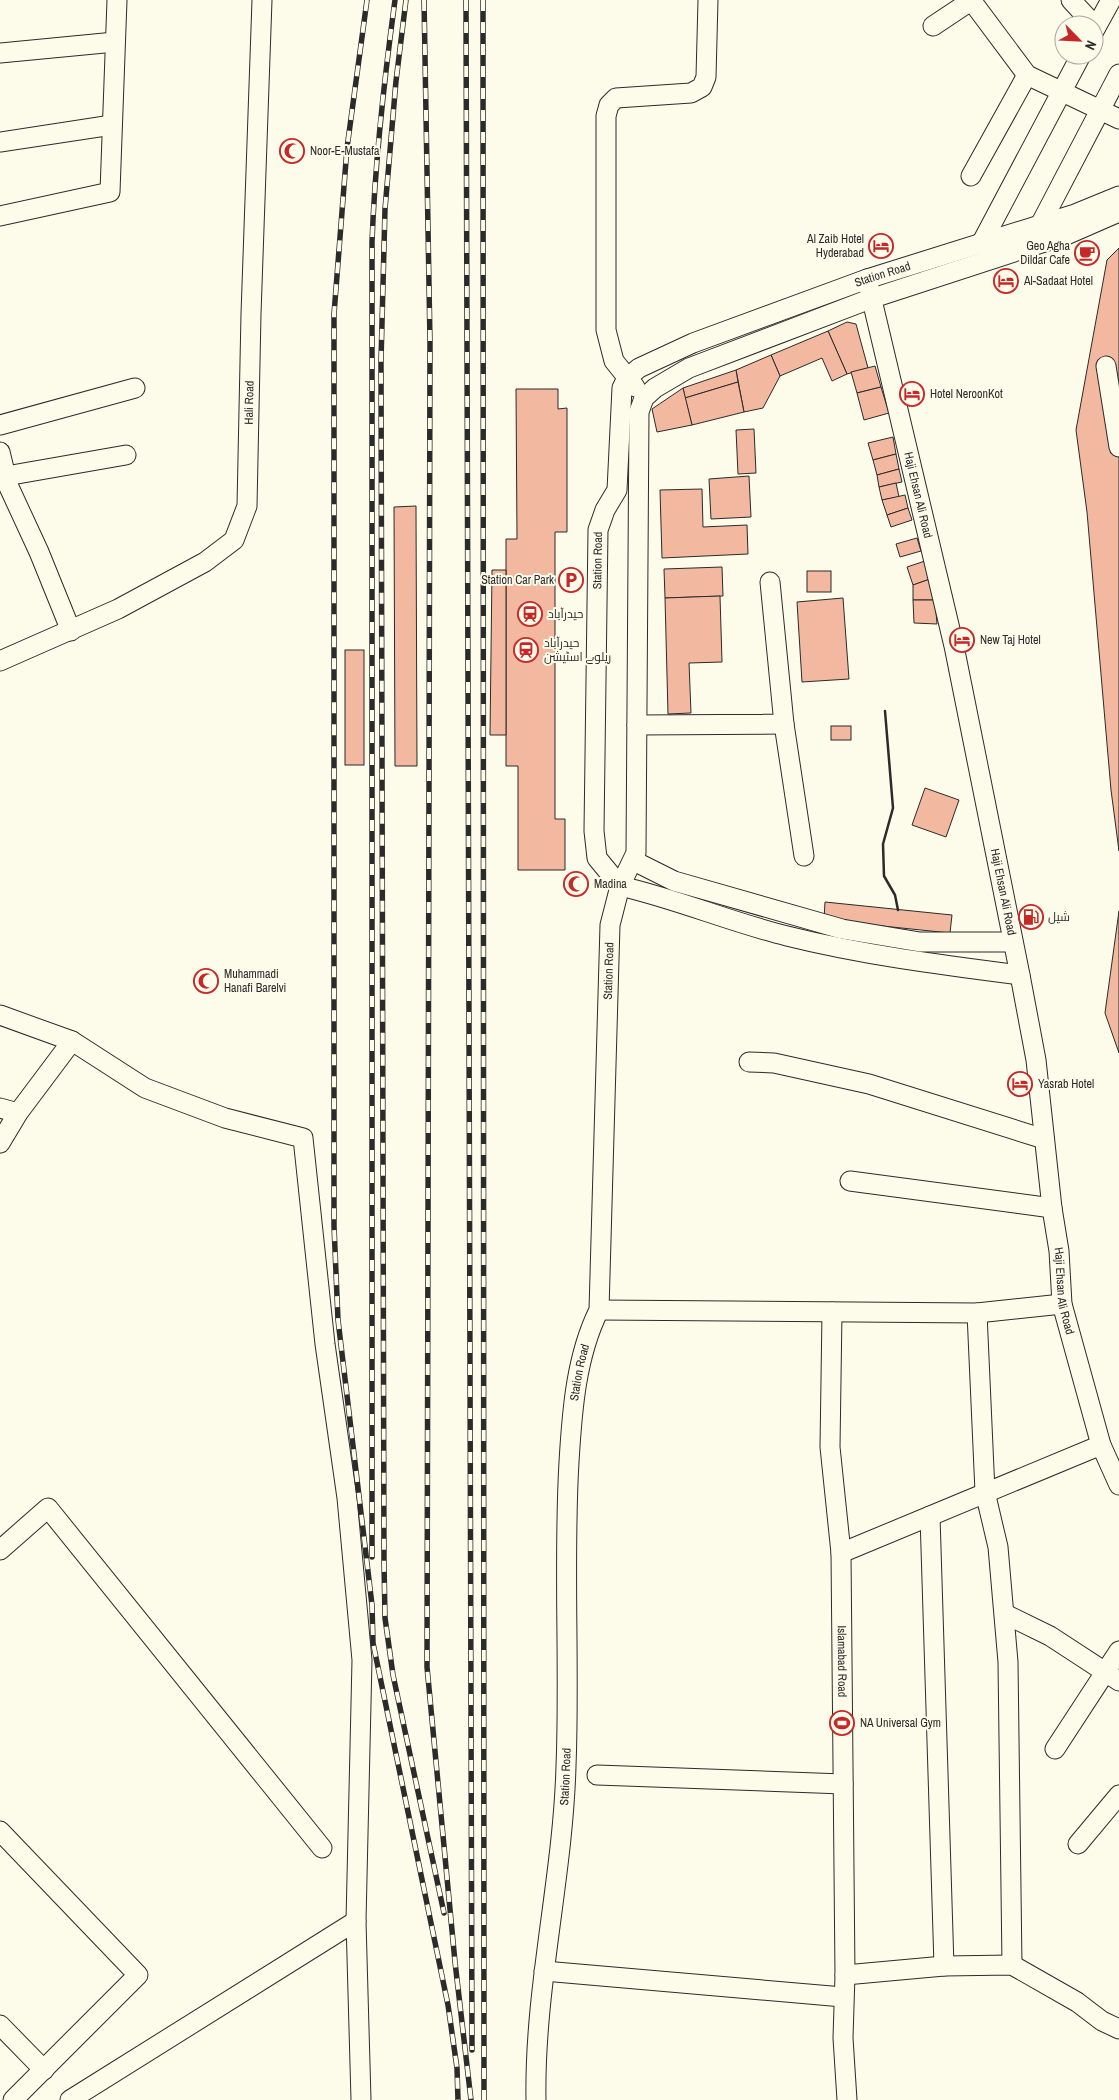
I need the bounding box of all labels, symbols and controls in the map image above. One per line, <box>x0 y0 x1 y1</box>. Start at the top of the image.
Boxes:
north arrow <box>1054 15 1104 65</box>
text: N <box>1081 38 1101 53</box>
mosque icon: Noor-E-Mustafa <box>279 138 305 164</box>
place label: Noor-E-Mustafa <box>310 143 380 159</box>
place label: Al Zaib Hotel Hyderabad <box>806 231 864 261</box>
hotel icon: Al Zaib Hotel Hyderabad <box>868 233 894 259</box>
place label: Geo Agha Dildar Cafe <box>1020 238 1071 268</box>
cafe icon: Geo Agha Dildar Cafe <box>1074 240 1100 266</box>
street label: Station Road <box>852 258 912 291</box>
hotel icon: Al-Sadaat Hotel <box>993 268 1019 294</box>
place label: Al-Sadaat Hotel <box>1023 273 1093 289</box>
street label: Hali Road <box>241 381 258 425</box>
hotel icon: Hotel NeroonKot <box>899 381 925 407</box>
place label: Hotel NeroonKot <box>930 386 1003 402</box>
street label: Haji Ehsan Ali Road <box>900 450 936 540</box>
street label: Station Road <box>589 532 606 589</box>
parking icon: Station Car Park <box>558 567 584 593</box>
place label: Station Car Park <box>481 572 554 588</box>
station icon: حیدرآباد <box>517 601 543 627</box>
place label: حیدرآباد <box>548 606 584 622</box>
hotel icon: New Taj Hotel <box>949 627 975 653</box>
place label: New Taj Hotel <box>980 632 1041 648</box>
place label: حیدرآباد ریلوے اسٹیشن <box>544 635 611 665</box>
station icon: حیدرآباد ریلوے اسٹیشن <box>513 637 539 663</box>
street label: Haji Ehsan Ali Road <box>987 847 1020 937</box>
mosque icon: Madina <box>563 871 589 897</box>
place label: Madina <box>594 876 627 892</box>
fuel station icon: شیل <box>1018 904 1044 930</box>
place label: شیل <box>1048 909 1070 925</box>
street label: Station Road <box>600 942 618 1000</box>
place label: Muhammadi Hanafi Barelvi <box>224 966 286 996</box>
mosque icon: Muhammadi Hanafi Barelvi <box>193 968 219 994</box>
hotel icon: Yasrab Hotel <box>1007 1071 1033 1097</box>
place label: Yasrab Hotel <box>1038 1076 1094 1092</box>
street label: Haji Ehsan Ali Road <box>1050 1246 1078 1336</box>
street label: Station Road <box>566 1342 593 1402</box>
street label: Islamabad Road <box>834 1625 850 1697</box>
sports icon: NA Universal Gym <box>829 1710 855 1736</box>
place label: NA Universal Gym <box>860 1715 941 1731</box>
street label: Station Road <box>556 1748 575 1806</box>

